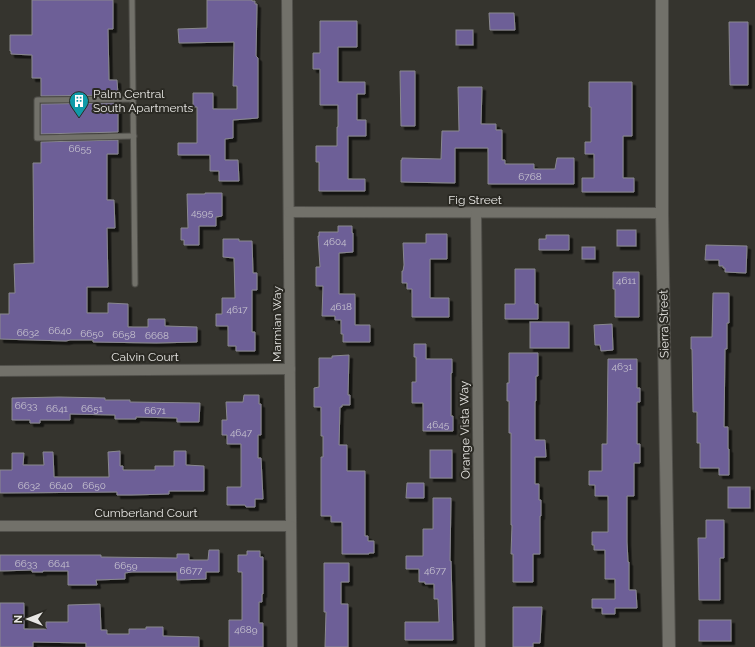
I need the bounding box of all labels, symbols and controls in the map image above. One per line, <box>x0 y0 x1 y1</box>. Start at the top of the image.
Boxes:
place label: Palm Central South Apartments <box>93 87 194 115</box>
building icon: Palm Central South Apartments <box>68 90 90 118</box>
house number: 6655 <box>69 143 92 154</box>
house number: 6768 <box>518 171 542 182</box>
street label: Fig Street <box>448 193 502 207</box>
house number: 4595 <box>191 207 214 218</box>
house number: 4604 <box>323 236 347 247</box>
house number: 4611 <box>616 275 637 286</box>
street label: Marmian Way <box>270 286 284 362</box>
street label: Sierra Street <box>656 290 672 358</box>
house number: 4618 <box>330 301 352 312</box>
house number: 4617 <box>226 304 248 315</box>
house number: 6640 <box>48 325 72 336</box>
house number: 6632 <box>17 327 39 338</box>
house number: 6650 <box>80 328 104 339</box>
house number: 6658 <box>112 329 136 340</box>
house number: 6668 <box>145 330 169 341</box>
street label: Calvin Court <box>111 350 179 364</box>
house number: 4631 <box>611 361 633 372</box>
street label: Orange Vista Way <box>457 380 473 479</box>
house number: 6633 <box>15 400 37 411</box>
house number: 6641 <box>46 403 69 414</box>
house number: 6651 <box>81 403 104 414</box>
house number: 6671 <box>144 405 167 416</box>
house number: 4645 <box>427 419 450 430</box>
house number: 4647 <box>230 427 253 438</box>
house number: 6632 <box>18 480 40 491</box>
house number: 6640 <box>49 480 73 491</box>
house number: 6650 <box>82 480 106 491</box>
street label: Cumberland Court <box>94 506 198 520</box>
house number: 6633 <box>15 558 37 569</box>
house number: 6641 <box>48 558 71 569</box>
house number: 6659 <box>114 560 138 571</box>
house number: 6677 <box>180 565 203 576</box>
house number: 4677 <box>424 565 447 576</box>
north arrow <box>8 599 48 639</box>
text: N <box>12 615 25 623</box>
house number: 4689 <box>234 624 258 635</box>

